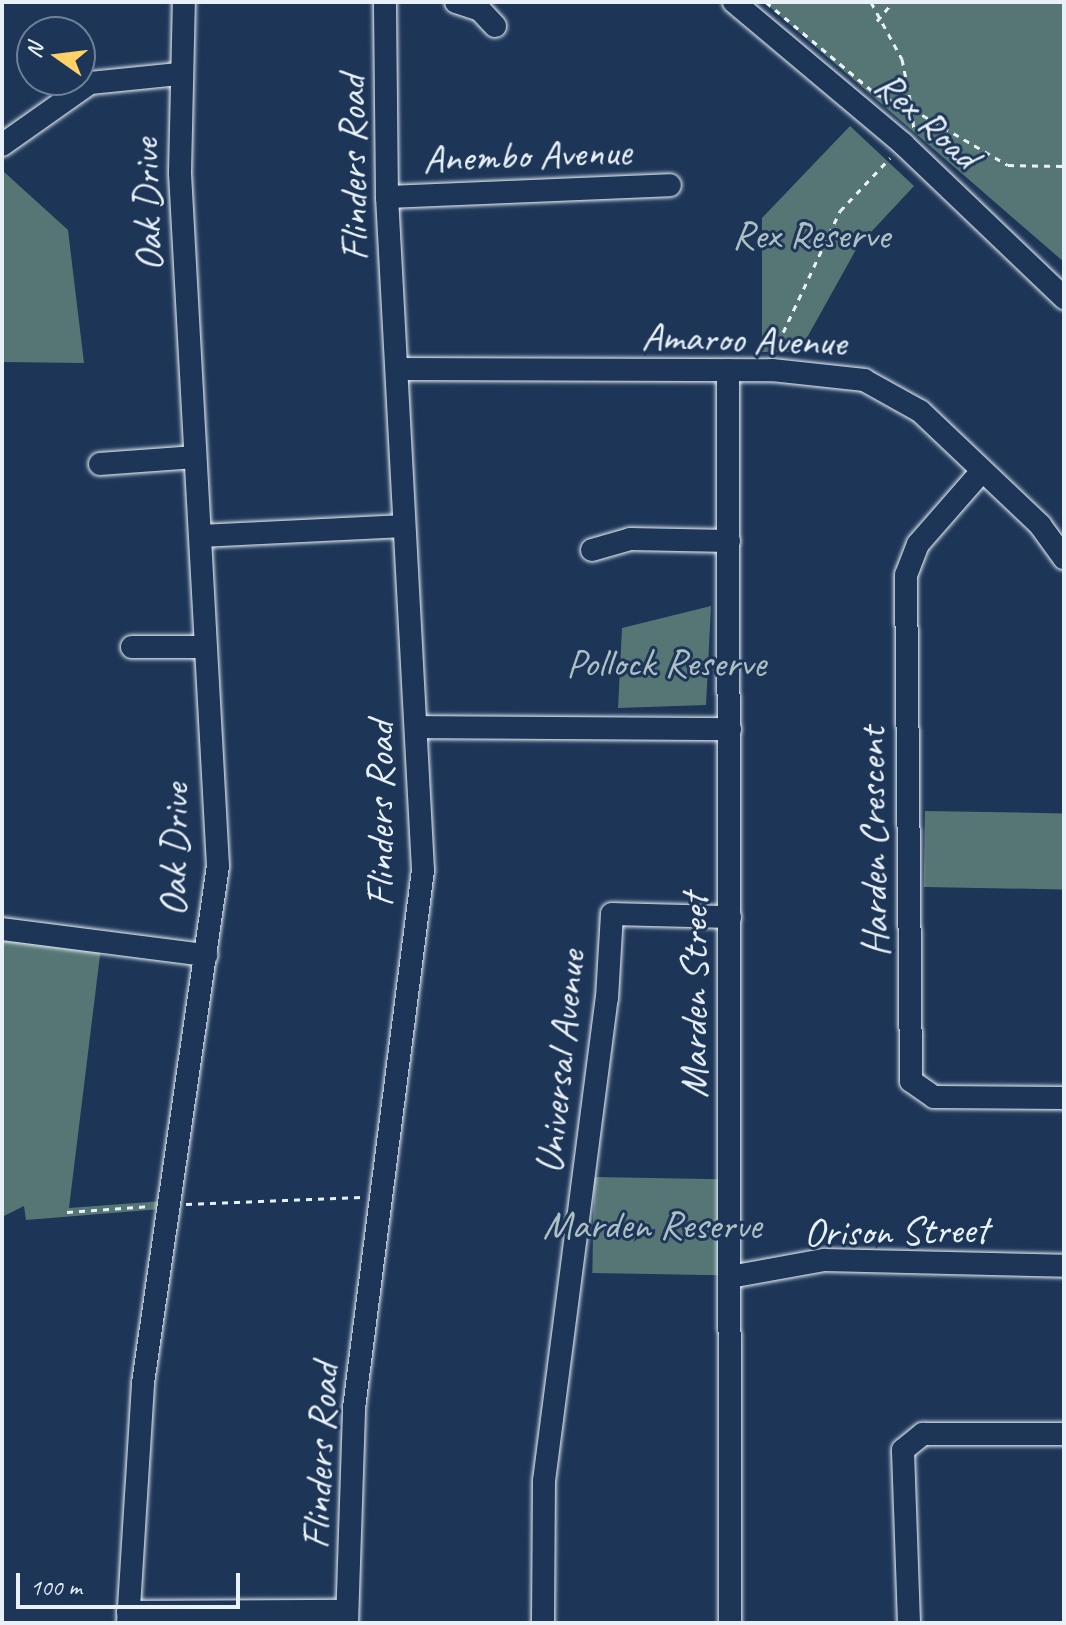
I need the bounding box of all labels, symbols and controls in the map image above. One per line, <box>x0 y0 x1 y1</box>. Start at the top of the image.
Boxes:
north arrow <box>16 16 96 96</box>
text: N <box>19 41 50 61</box>
street label: Rex Road <box>865 61 989 179</box>
street label: Flinders Road <box>327 75 379 261</box>
street label: Anembo Avenue <box>422 127 632 183</box>
street label: Oak Drive <box>121 137 173 273</box>
park label: Rex Reserve <box>732 211 890 259</box>
street label: Amaroo Avenue <box>641 311 847 367</box>
park label: Pollock Reserve <box>566 639 766 687</box>
street label: Flinders Road <box>356 722 404 906</box>
street label: Harden Crescent <box>847 727 899 957</box>
street label: Oak Drive <box>149 783 199 917</box>
street label: Marden Street <box>670 894 718 1098</box>
street label: Universal Avenue <box>524 948 596 1176</box>
park label: Marden Reserve <box>543 1201 761 1249</box>
street label: Orison Street <box>803 1205 989 1257</box>
street label: Flinders Road <box>291 1363 349 1549</box>
scale bar <box>20 1557 244 1607</box>
text: 100 m <box>30 1572 82 1602</box>

